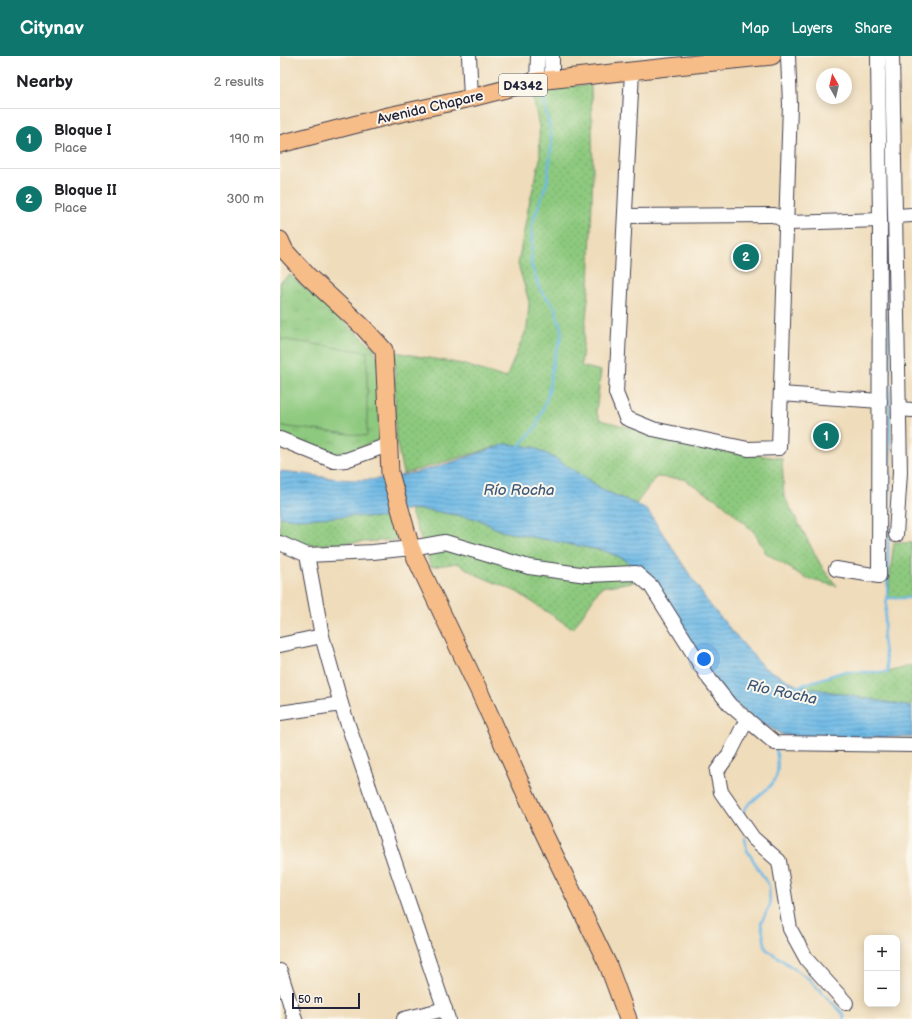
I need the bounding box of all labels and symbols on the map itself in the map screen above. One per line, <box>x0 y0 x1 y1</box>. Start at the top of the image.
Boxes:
north arrow <box>816 68 852 104</box>
road number: D4342 <box>499 74 547 96</box>
street label: Avenida Chapare <box>375 87 485 128</box>
pin: 2 <box>733 242 759 272</box>
pin: 1 <box>813 421 839 451</box>
water label: Río Rocha <box>483 481 555 500</box>
your location <box>694 649 714 669</box>
water label: Río Rocha <box>745 676 819 709</box>
scale bar <box>292 991 360 1010</box>

